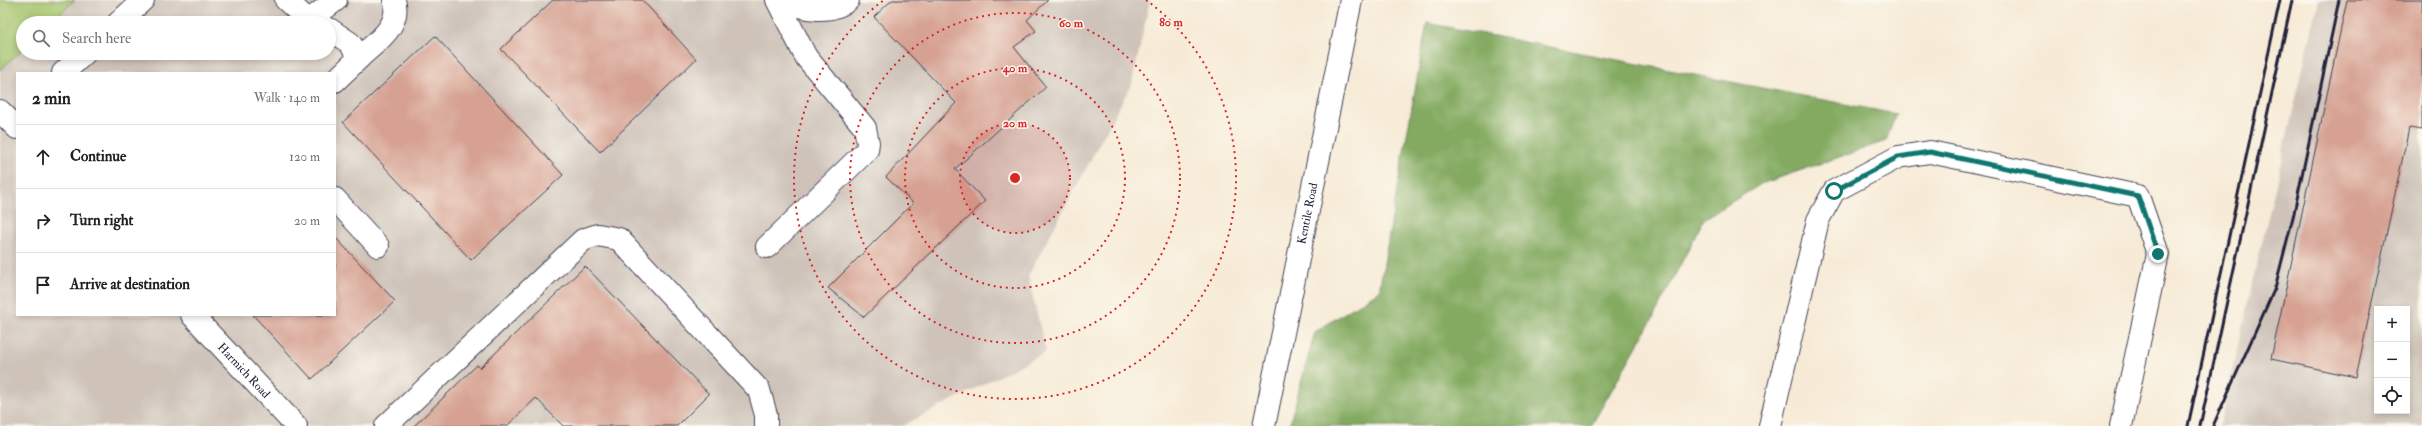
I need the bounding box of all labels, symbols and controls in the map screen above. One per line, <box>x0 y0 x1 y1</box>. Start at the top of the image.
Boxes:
text: 80 m <box>1159 15 1183 30</box>
search box <box>16 16 336 60</box>
text: 60 m <box>1059 16 1084 31</box>
icon: search <box>30 27 52 49</box>
text: Search here <box>62 29 131 48</box>
text: 40 m <box>1002 61 1028 76</box>
text: 2 min <box>32 88 71 109</box>
text: Walk · 140 m <box>254 90 320 106</box>
text: 20 m <box>1003 116 1028 131</box>
icon: ahead <box>32 146 54 168</box>
text: Continue <box>70 147 126 166</box>
text: 120 m <box>289 149 320 165</box>
centre of rings <box>1008 171 1022 185</box>
street label: Kentile Road <box>1294 181 1321 245</box>
route start <box>1825 182 1843 200</box>
icon: right <box>32 210 54 232</box>
text: Turn right <box>70 211 133 230</box>
text: 20 m <box>294 213 320 229</box>
route end <box>2149 245 2167 263</box>
icon: arrive <box>32 274 54 296</box>
text: Arrive at destination <box>70 275 190 294</box>
map controls <box>2374 306 2410 414</box>
button: + <box>2374 306 2410 342</box>
street label: Harmich Road <box>214 340 273 402</box>
button: − <box>2374 342 2410 378</box>
button: locate <box>2374 378 2410 414</box>

